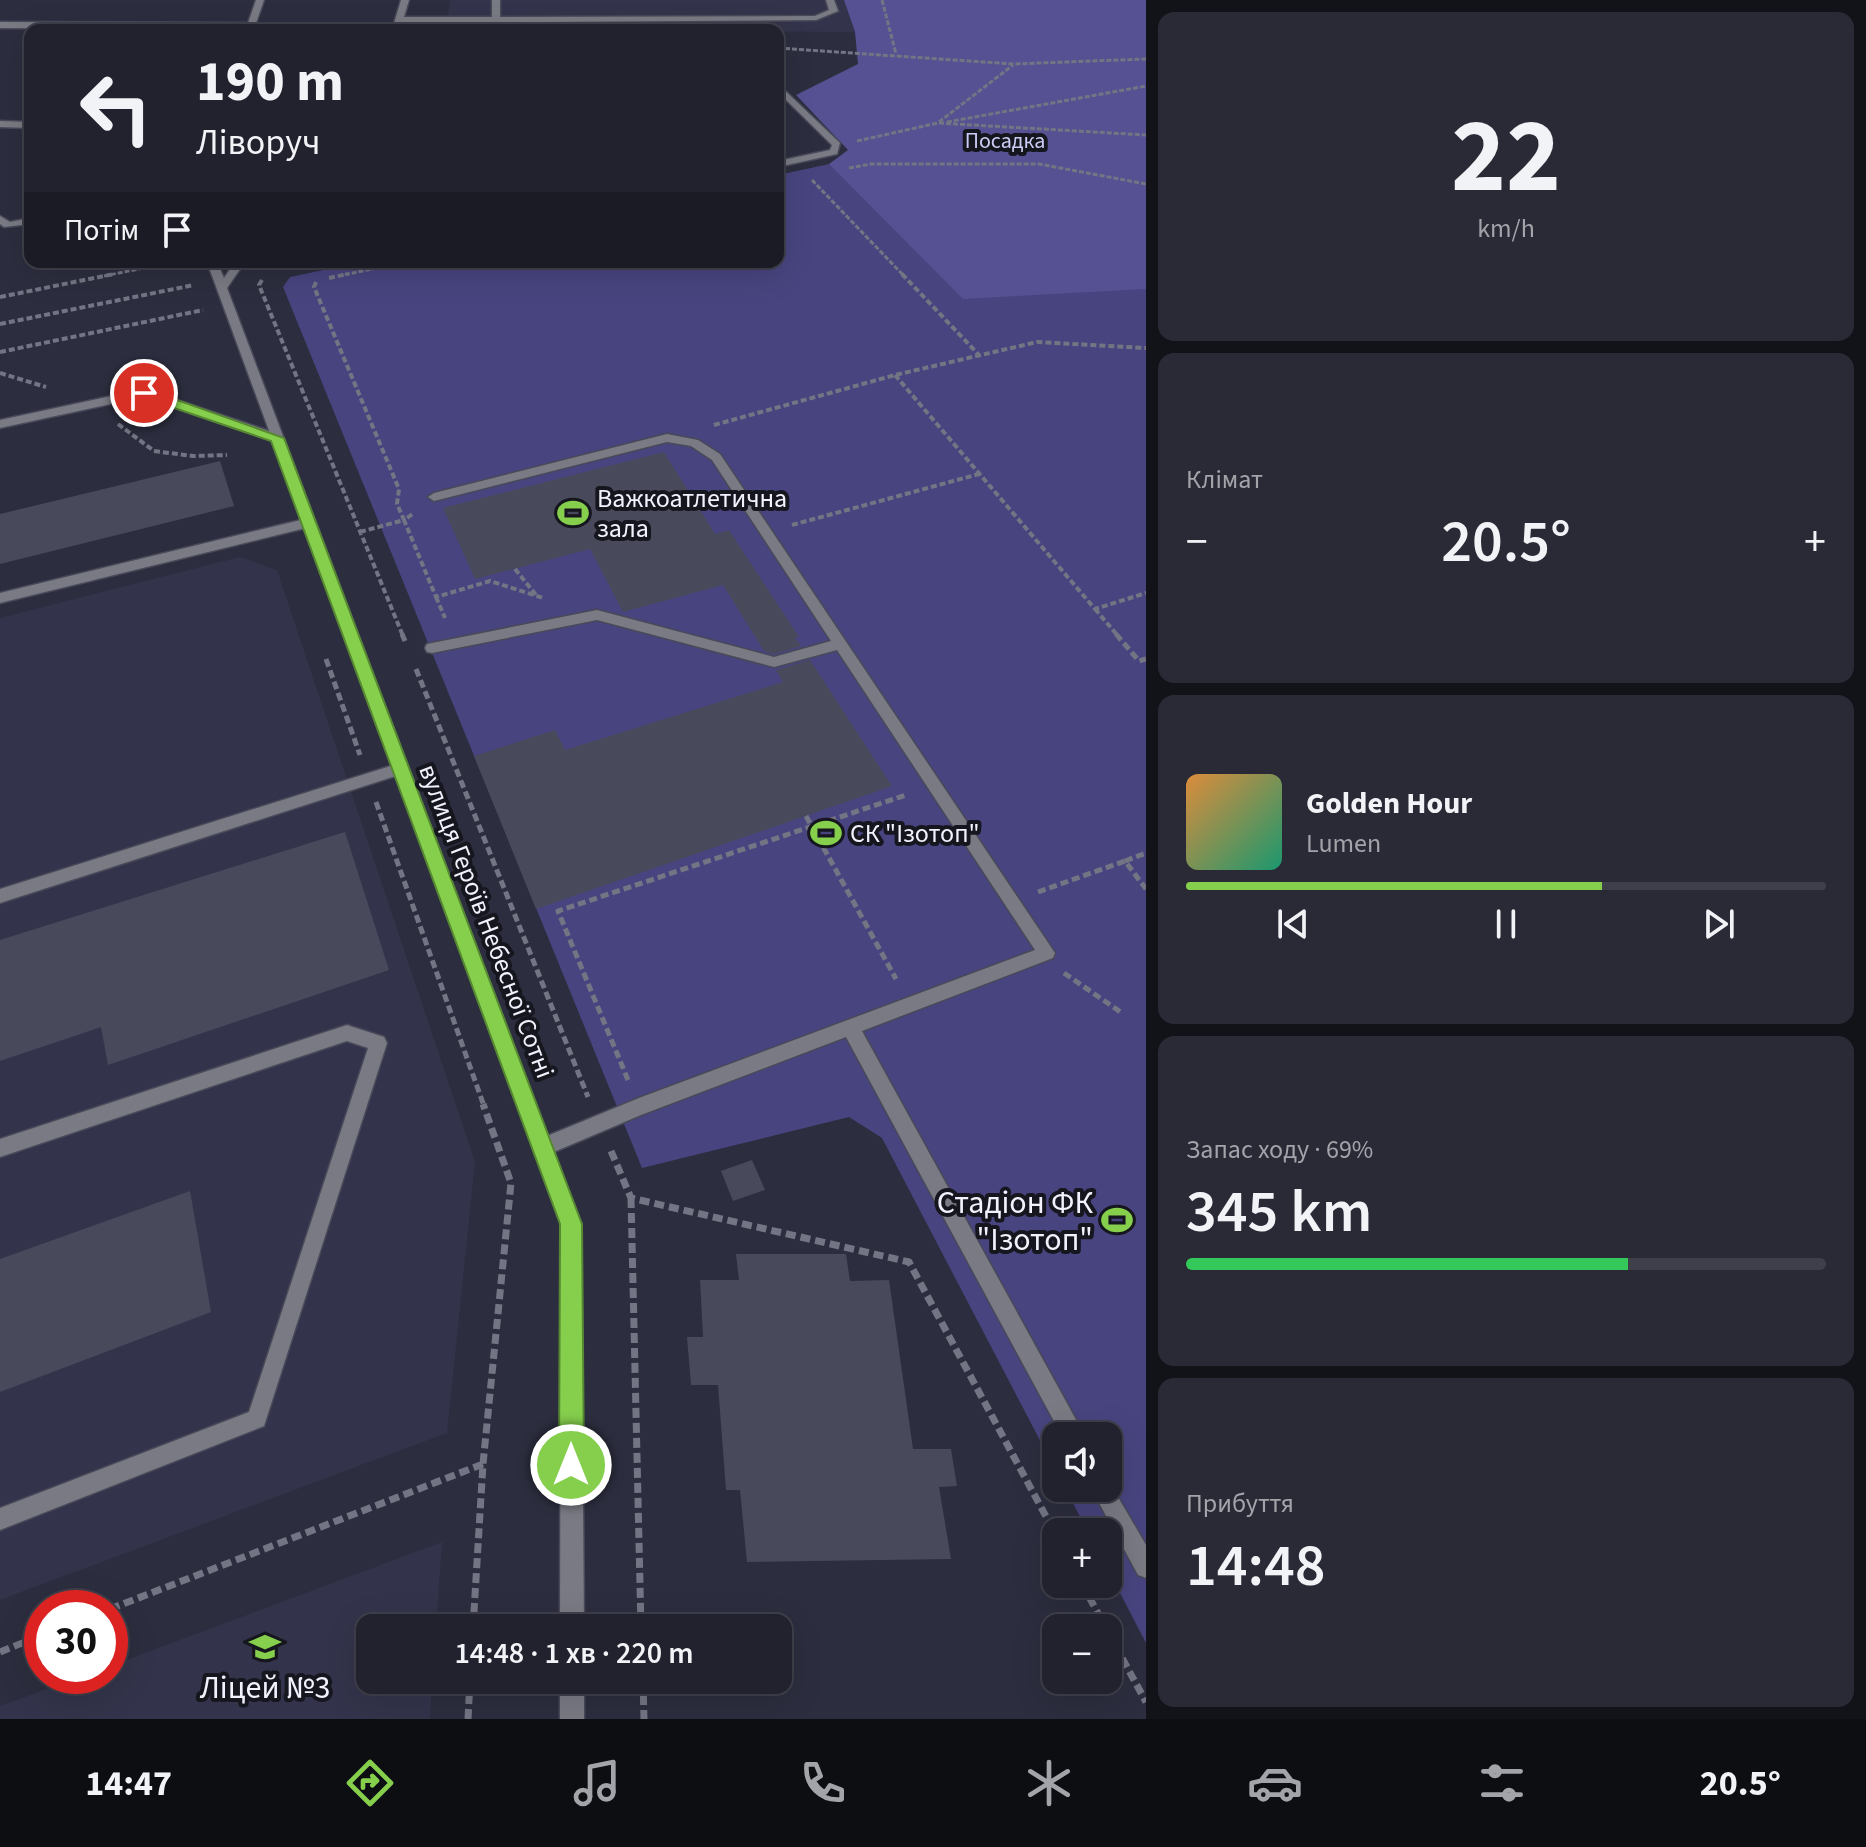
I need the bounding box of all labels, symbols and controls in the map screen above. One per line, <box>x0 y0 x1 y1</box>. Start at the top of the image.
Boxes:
text: 190 m <box>196 43 344 122</box>
icon: left <box>64 56 168 160</box>
text: 22 <box>1451 84 1561 232</box>
text: Ліворуч <box>196 117 320 168</box>
park label: Посадка <box>965 125 1045 157</box>
icon: arrive <box>155 208 199 252</box>
text: Потім <box>64 209 139 252</box>
text: km/h <box>1477 210 1535 247</box>
pin <box>110 359 178 427</box>
icon: arrive <box>122 371 166 415</box>
text: Клімат <box>1186 461 1263 498</box>
place label: Важкоатлетична зала <box>597 480 787 547</box>
sports icon: Важкоатлетична зала <box>556 496 590 530</box>
text: 20.5° <box>1441 500 1571 585</box>
text: − <box>1186 511 1208 574</box>
text: + <box>1804 511 1826 574</box>
street label: вулиця Героїв Небесної Сотні <box>409 759 564 1084</box>
text: Golden Hour <box>1306 782 1472 825</box>
place label: СК "Ізотоп" <box>850 815 980 852</box>
sports icon: СК "Ізотоп" <box>809 816 843 850</box>
text: Lumen <box>1306 825 1381 862</box>
icon: previous <box>1271 902 1315 946</box>
icon: pause <box>1484 902 1528 946</box>
icon: next <box>1697 902 1741 946</box>
text: Запас ходу · 69% <box>1186 1131 1373 1168</box>
text: 345 km <box>1186 1170 1372 1255</box>
place label: Стадіон ФК "Ізотоп" <box>937 1180 1093 1263</box>
sports icon: Стадіон ФК "Ізотоп" <box>1100 1203 1134 1237</box>
map controls <box>1042 1422 1122 1694</box>
button: sound <box>1042 1422 1122 1502</box>
position arrow <box>529 1423 613 1507</box>
text: Прибуття <box>1186 1485 1294 1522</box>
button: + <box>1042 1518 1122 1598</box>
text: 14:48 <box>1186 1524 1326 1609</box>
speed limit sign: 30 <box>24 1590 128 1694</box>
button: − <box>1042 1614 1122 1694</box>
school or university icon: Ліцей №3 <box>248 1630 282 1664</box>
text: 14:48 · 1 хв · 220 m <box>454 1632 694 1675</box>
place label: Ліцей №3 <box>200 1665 330 1711</box>
icon: directions <box>342 1755 398 1811</box>
icon: music <box>569 1755 625 1811</box>
icon: phone <box>795 1755 851 1811</box>
icon: climate <box>1021 1755 1077 1811</box>
icon: car <box>1247 1755 1303 1811</box>
icon: filters <box>1474 1755 1530 1811</box>
text: 14:47 <box>85 1758 172 1809</box>
text: 20.5° <box>1700 1758 1781 1809</box>

